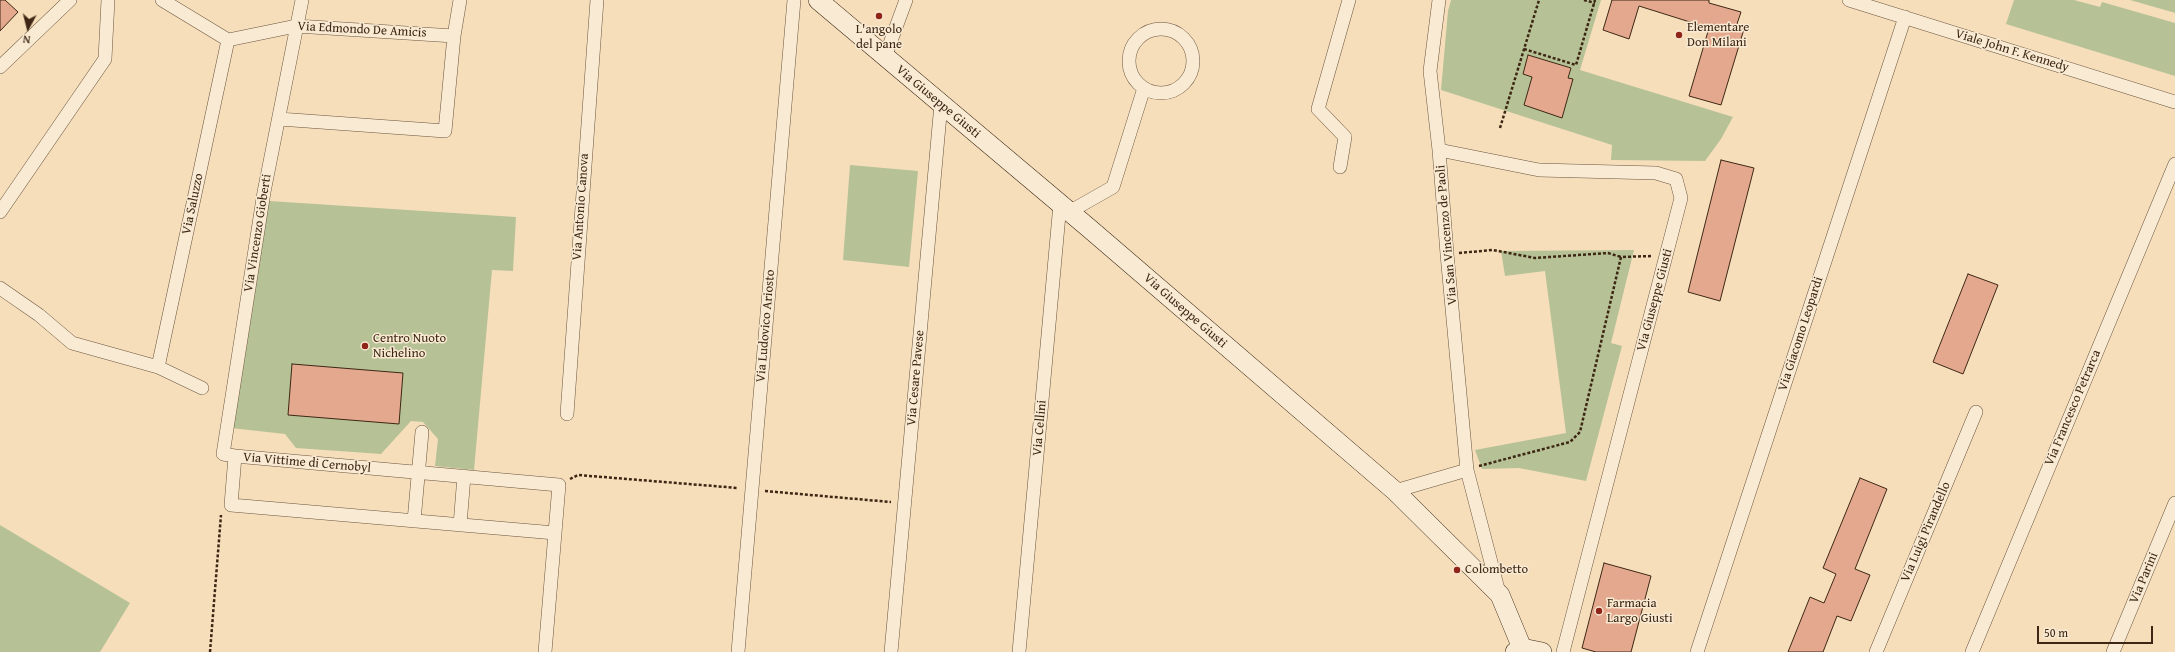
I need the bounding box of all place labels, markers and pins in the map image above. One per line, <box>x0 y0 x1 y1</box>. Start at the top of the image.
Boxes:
marker: L'angolo del pane <box>874 11 884 21</box>
place label: Elementare Don Milani <box>1687 20 1749 51</box>
place label: L'angolo del pane <box>856 22 902 53</box>
marker: Elementare Don Milani <box>1674 30 1684 40</box>
place label: Centro Nuoto Nichelino <box>373 331 446 362</box>
marker: Centro Nuoto Nichelino <box>360 341 370 351</box>
place label: Colombetto <box>1465 562 1528 578</box>
marker: Colombetto <box>1452 565 1462 575</box>
place label: Farmacia Largo Giusti <box>1607 596 1673 627</box>
marker: Farmacia Largo Giusti <box>1594 606 1604 616</box>

